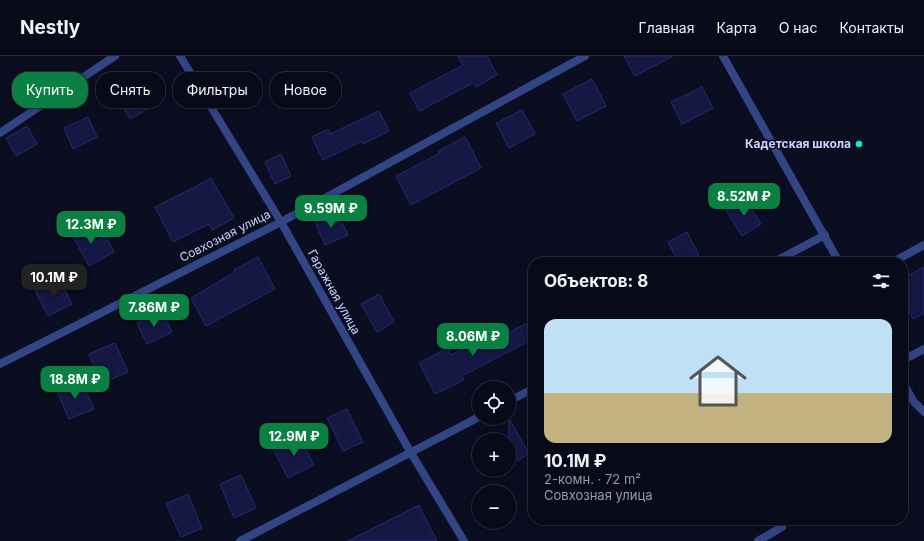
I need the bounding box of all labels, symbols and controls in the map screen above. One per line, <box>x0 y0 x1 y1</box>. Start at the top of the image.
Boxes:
text: Nestly <box>20 16 80 39</box>
text: Главная <box>639 19 694 36</box>
text: Карта <box>716 19 757 36</box>
text: О нас <box>779 19 817 36</box>
text: Контакты <box>839 19 904 36</box>
chip: Купить <box>12 72 88 108</box>
chip: Снять <box>96 72 165 108</box>
chip: Фильтры <box>173 72 262 108</box>
chip: Новое <box>270 72 341 108</box>
place label: Кадетская школа <box>745 136 851 151</box>
marker: Кадетская школа <box>854 139 864 149</box>
pin: 8.52M ₽ <box>707 183 781 217</box>
text: 8.52M ₽ <box>717 188 771 204</box>
pin: 9.59M ₽ <box>294 195 368 229</box>
text: 9.59M ₽ <box>304 200 358 216</box>
street label: Совхозная улица <box>177 206 273 265</box>
pin: 12.3M ₽ <box>54 211 128 245</box>
text: 12.3M ₽ <box>65 216 117 232</box>
street label: Гаражная улица <box>305 247 364 337</box>
pin: 10.1M ₽ <box>17 264 91 298</box>
text: 10.1M ₽ <box>30 269 78 285</box>
icon: filters <box>870 270 892 292</box>
text: Объектов: 8 <box>544 271 648 291</box>
pin: 7.86M ₽ <box>117 294 191 328</box>
text: 7.86M ₽ <box>128 299 180 315</box>
pin: 8.06M ₽ <box>436 323 510 357</box>
text: 8.06M ₽ <box>446 328 500 344</box>
icon: home <box>682 345 754 417</box>
pin: 18.8M ₽ <box>38 366 112 400</box>
text: 18.8M ₽ <box>49 371 101 387</box>
map controls <box>472 381 516 529</box>
button: locate <box>472 381 516 425</box>
pin: 12.9M ₽ <box>257 423 331 457</box>
text: 12.9M ₽ <box>268 428 320 444</box>
button: + <box>472 433 516 477</box>
text: 10.1M ₽ <box>544 451 606 471</box>
text: 2-комн. · 72 m² <box>544 471 641 487</box>
button: − <box>472 485 516 529</box>
text: Совхозная улица <box>544 487 652 503</box>

